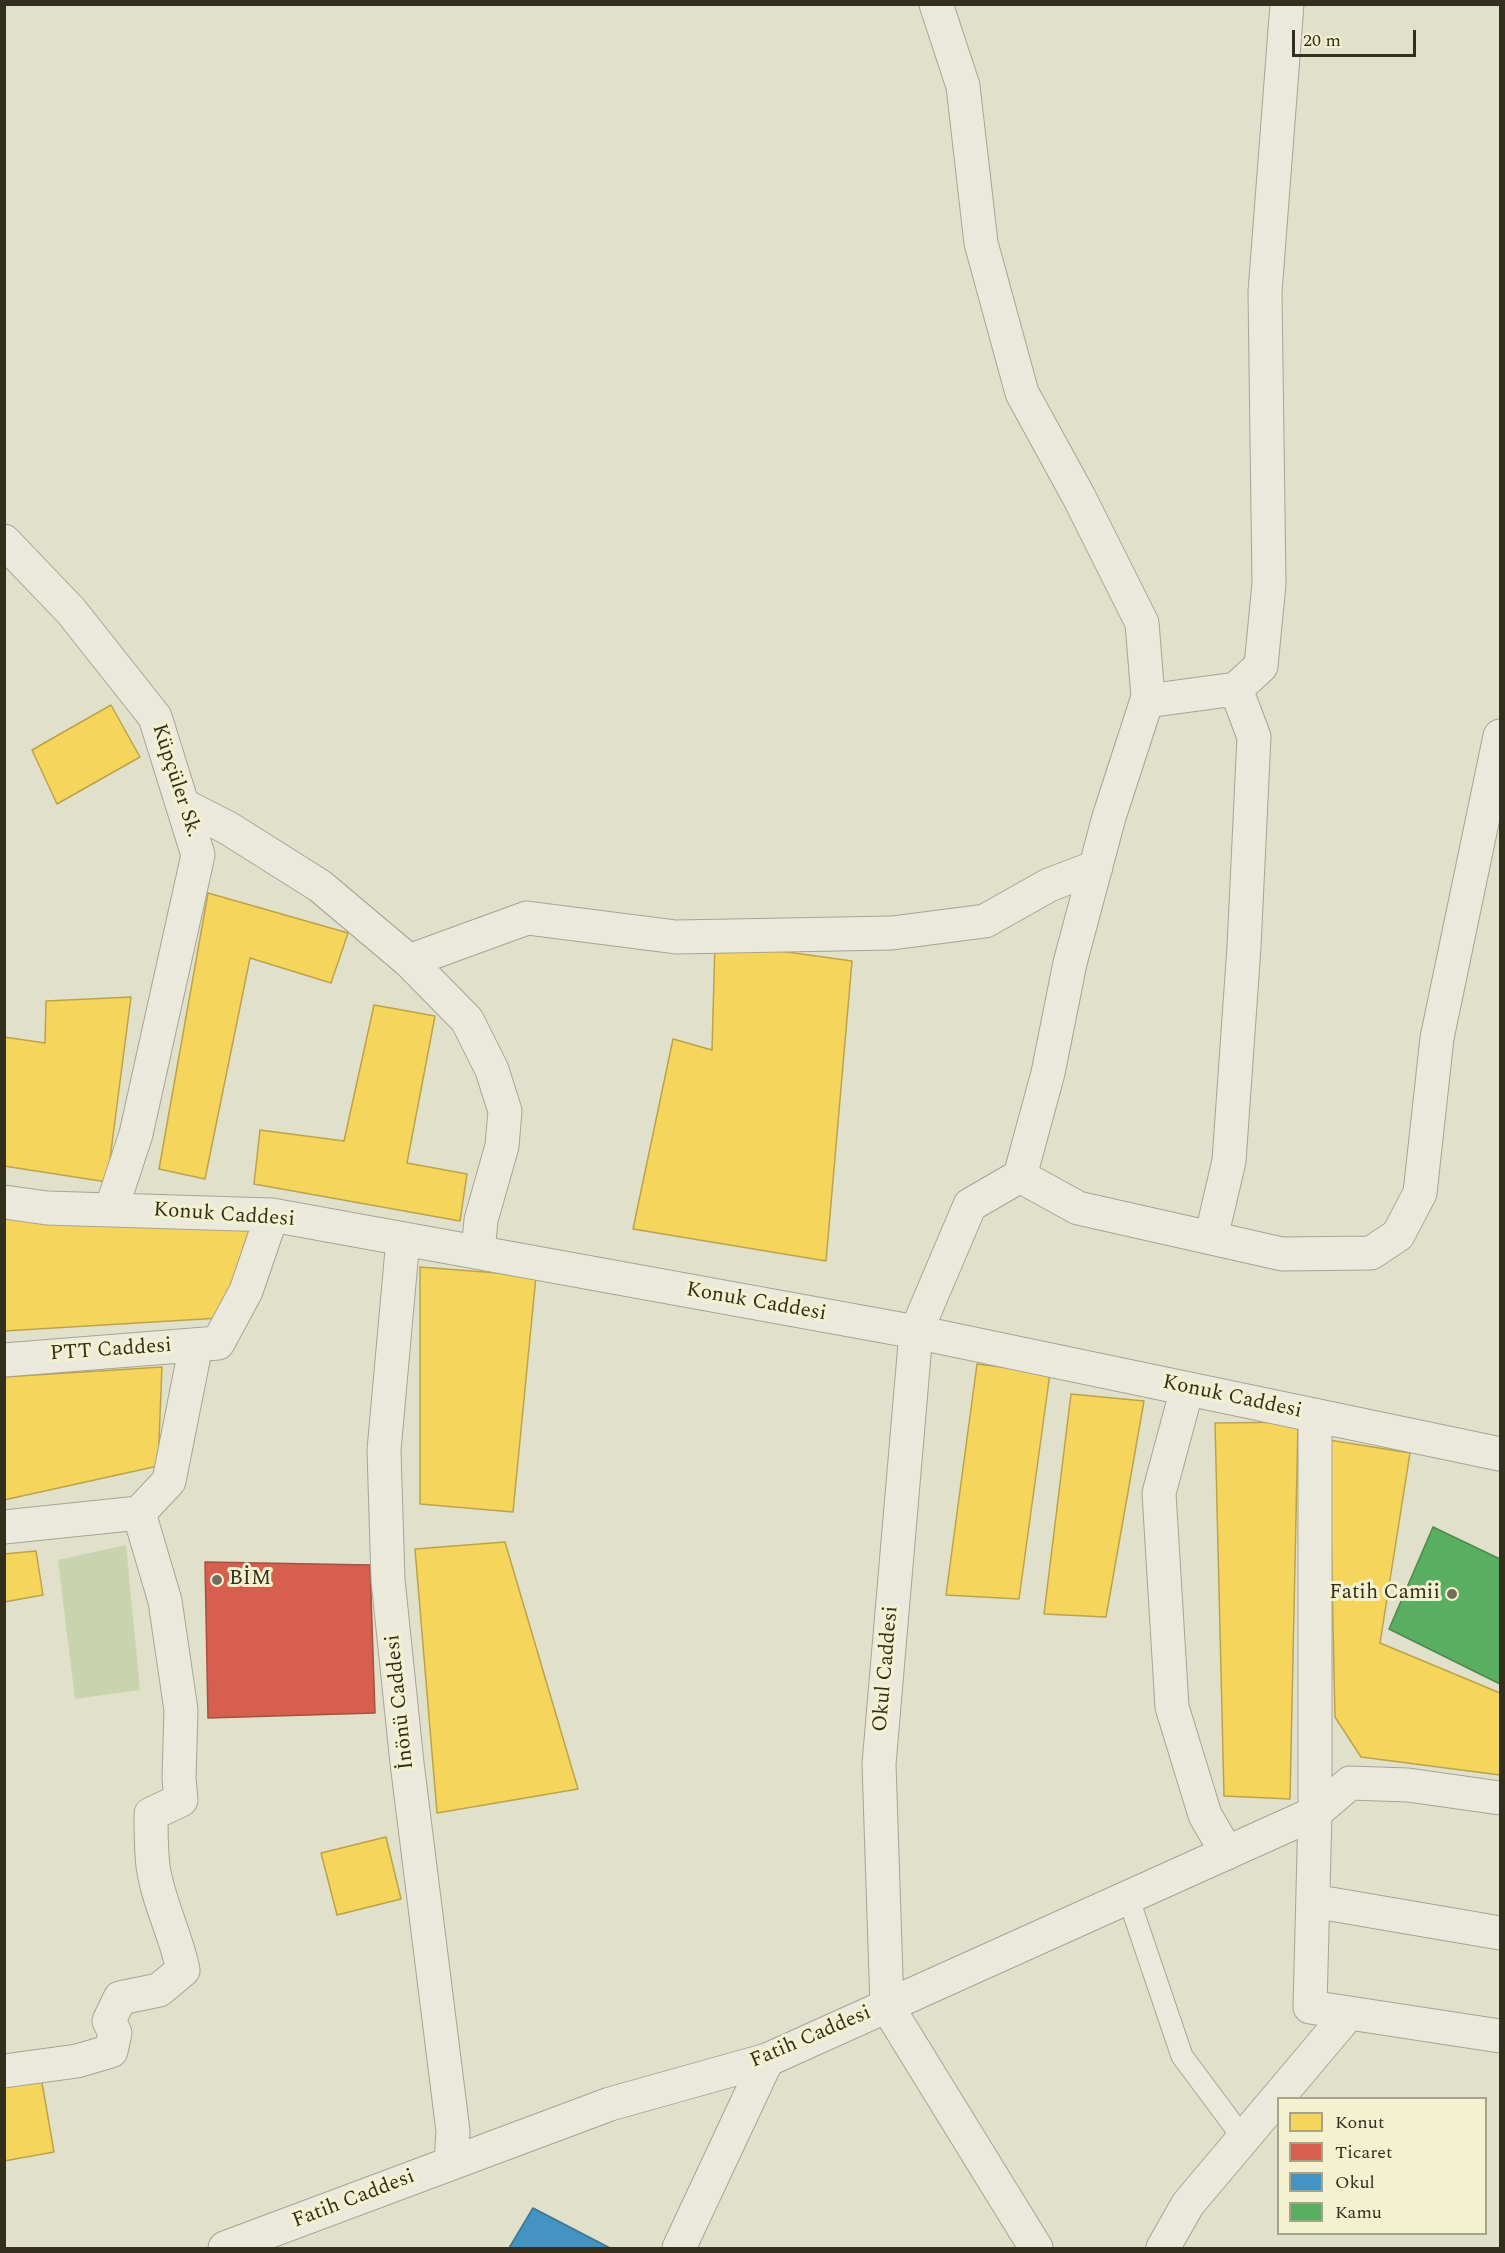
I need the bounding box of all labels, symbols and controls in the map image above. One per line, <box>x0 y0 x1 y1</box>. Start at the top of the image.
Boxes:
scale bar <box>1295 18 1420 56</box>
text: 20 m <box>1303 27 1341 54</box>
street label: Küpçüler Sk. <box>145 721 205 841</box>
street label: Konuk Caddesi <box>152 1198 296 1234</box>
street label: Konuk Caddesi <box>684 1278 828 1328</box>
street label: PTT Caddesi <box>49 1334 173 1368</box>
street label: Konuk Caddesi <box>1160 1371 1304 1425</box>
place label: BİM <box>229 1567 271 1593</box>
marker: BİM <box>210 1573 224 1587</box>
place label: Fatih Camii <box>1329 1581 1440 1607</box>
marker: Fatih Camii <box>1445 1587 1459 1601</box>
street label: Okul Caddesi <box>869 1605 905 1733</box>
street label: İnönü Caddesi <box>381 1633 421 1771</box>
street label: Fatih Caddesi <box>747 2001 875 2075</box>
legend <box>1277 2097 1487 2235</box>
text: Konut <box>1335 2109 1384 2136</box>
text: Ticaret <box>1335 2139 1392 2166</box>
street label: Fatih Caddesi <box>289 2165 419 2235</box>
text: Okul <box>1335 2169 1375 2196</box>
text: Kamu <box>1335 2199 1382 2226</box>

